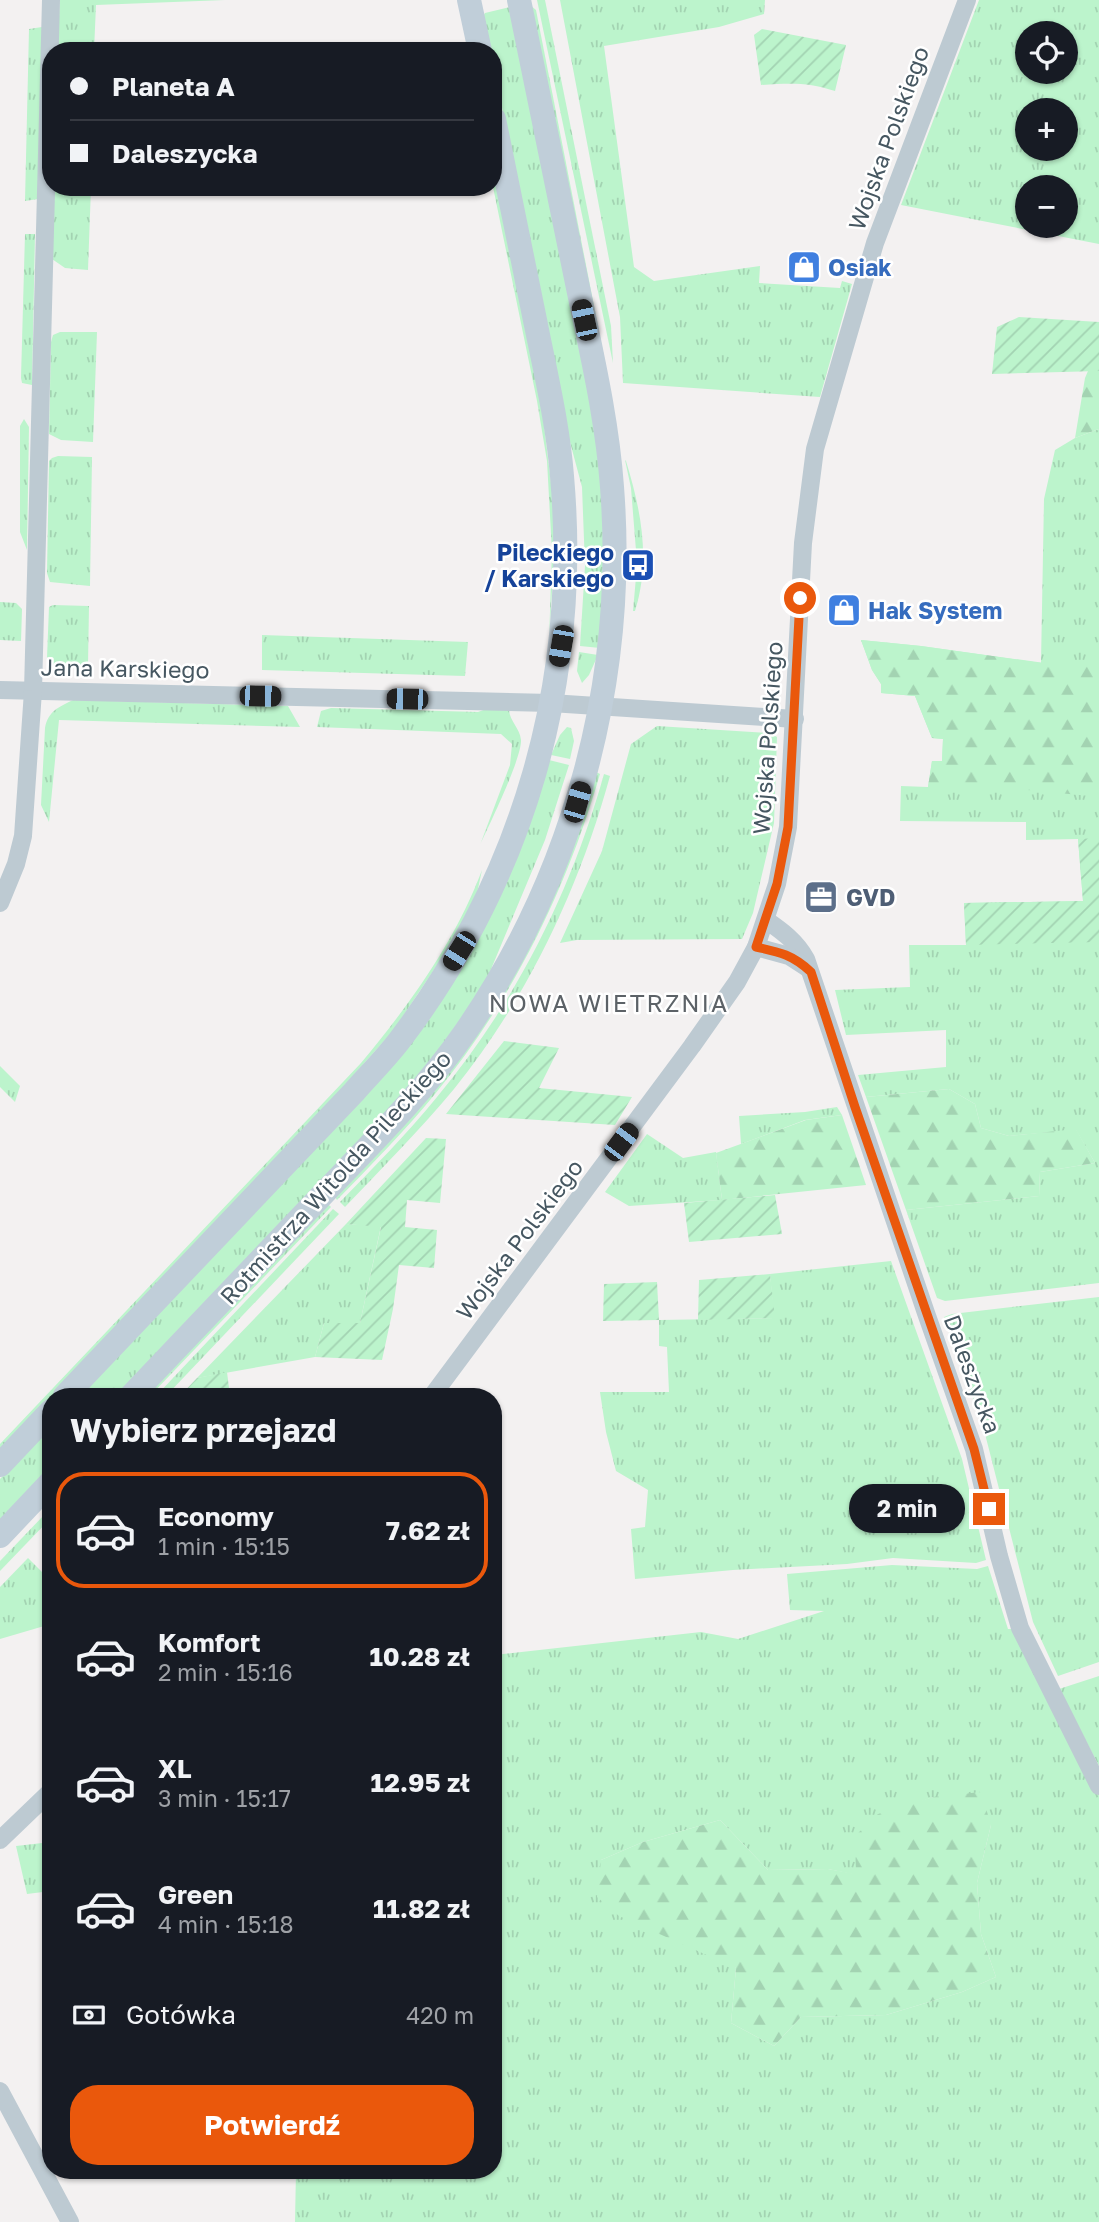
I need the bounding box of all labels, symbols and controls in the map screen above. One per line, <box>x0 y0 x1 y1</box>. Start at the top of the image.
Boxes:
map controls <box>1015 21 1078 238</box>
button: locate <box>1015 21 1078 84</box>
street label: Wojska Polskiego <box>842 42 934 234</box>
text: Planeta A <box>112 71 235 102</box>
button: + <box>1015 98 1078 161</box>
text: Daleszycka <box>112 138 257 169</box>
button: − <box>1015 175 1078 238</box>
shop icon: Osiak <box>785 248 823 286</box>
place label: Osiak <box>828 253 892 281</box>
car <box>570 297 599 343</box>
place label: Pileckiego / Karskiego <box>484 538 614 592</box>
bus stop icon: Pileckiego / Karskiego <box>619 546 657 584</box>
route start <box>784 582 816 614</box>
shop icon: Hak System <box>825 591 863 629</box>
place label: Hak System <box>868 596 1002 624</box>
car <box>548 623 575 669</box>
street label: Wojska Polskiego <box>746 641 788 835</box>
street label: Jana Karskiego <box>40 653 210 683</box>
car <box>239 685 282 707</box>
car <box>386 688 429 710</box>
car <box>562 779 593 825</box>
office icon: GVD <box>802 878 840 916</box>
place label: GVD <box>846 883 895 911</box>
car <box>439 928 480 974</box>
district label: NOWA WIETRZNIA <box>489 988 729 1017</box>
street label: Rotmistrza Witolda Pileckiego <box>214 1044 456 1310</box>
car <box>600 1119 643 1165</box>
street label: Wojska Polskiego <box>450 1153 588 1325</box>
street label: Daleszycka <box>939 1311 1007 1437</box>
text: Wybierz przejazd <box>70 1411 336 1449</box>
callout: 2 min <box>849 1484 964 1534</box>
route end <box>973 1493 1005 1525</box>
text: 2 min <box>877 1494 937 1522</box>
icon: car <box>74 1499 137 1562</box>
text: Economy <box>158 1501 274 1532</box>
text: 7.62 zł <box>386 1515 470 1546</box>
text: 1 min · 15:15 <box>158 1532 290 1560</box>
icon: car <box>74 1625 137 1688</box>
text: Komfort <box>158 1627 261 1658</box>
text: 10.28 zł <box>369 1641 470 1672</box>
text: 2 min · 15:16 <box>158 1658 293 1686</box>
icon: car <box>74 1751 137 1814</box>
text: XL <box>158 1753 192 1784</box>
text: 12.95 zł <box>371 1767 470 1798</box>
text: 3 min · 15:17 <box>158 1784 291 1812</box>
icon: car <box>74 1877 137 1940</box>
text: Green <box>158 1879 233 1910</box>
text: 11.82 zł <box>373 1893 470 1924</box>
text: 4 min · 15:18 <box>158 1910 293 1938</box>
icon: cash <box>70 1996 108 2034</box>
text: Gotówka <box>126 1999 236 2030</box>
text: 420 m <box>406 2001 474 2029</box>
button: Potwierdź <box>70 2085 474 2165</box>

